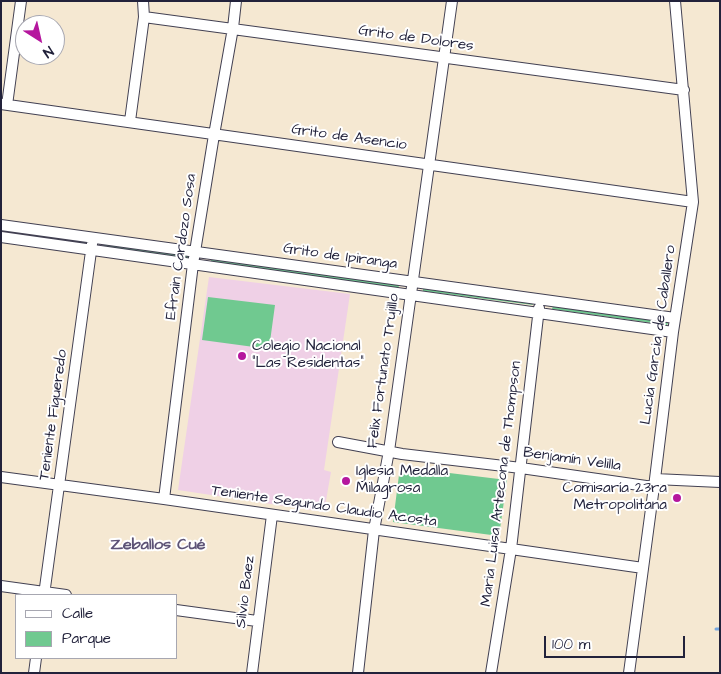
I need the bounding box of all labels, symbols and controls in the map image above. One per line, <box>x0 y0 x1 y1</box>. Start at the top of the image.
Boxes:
north arrow <box>15 15 65 65</box>
street label: Grito de Dolores <box>357 22 475 56</box>
text: N <box>39 41 57 62</box>
street label: Grito de Asencio <box>290 121 408 155</box>
street label: Efrain Cardozo Sosa <box>163 173 201 321</box>
street label: Grito de Ipiranga <box>282 240 398 274</box>
street label: Lucia Garcia de Caballero <box>638 244 680 426</box>
street label: Felix Fortunato Trujillo <box>364 293 404 449</box>
place label: Colegio Nacional "Las Residentas" <box>252 338 364 373</box>
street label: Teniente Figueredo <box>36 349 72 481</box>
marker: Colegio Nacional "Las Residentas" <box>236 350 248 362</box>
street label: Maria Luisa Artecona de Thompson <box>478 360 526 608</box>
street label: Benjamín Velilla <box>522 444 622 476</box>
place label: Iglesia Medalla Milagrosa <box>356 463 448 498</box>
marker: Iglesia Medalla Milagrosa <box>340 475 352 487</box>
place label: Comisaría 23ra Metropolitana <box>563 480 667 515</box>
street label: Teniente Segundo Claudio Acosta <box>210 482 438 532</box>
marker: Comisaría 23ra Metropolitana <box>671 492 683 504</box>
district label: Zeballos Cué <box>111 536 205 556</box>
street label: Silvio Baez <box>233 555 259 629</box>
legend <box>15 594 178 659</box>
text: Calle <box>62 603 93 624</box>
scale bar <box>546 626 687 658</box>
text: Parque <box>62 628 111 649</box>
text: 100 m <box>552 634 591 655</box>

